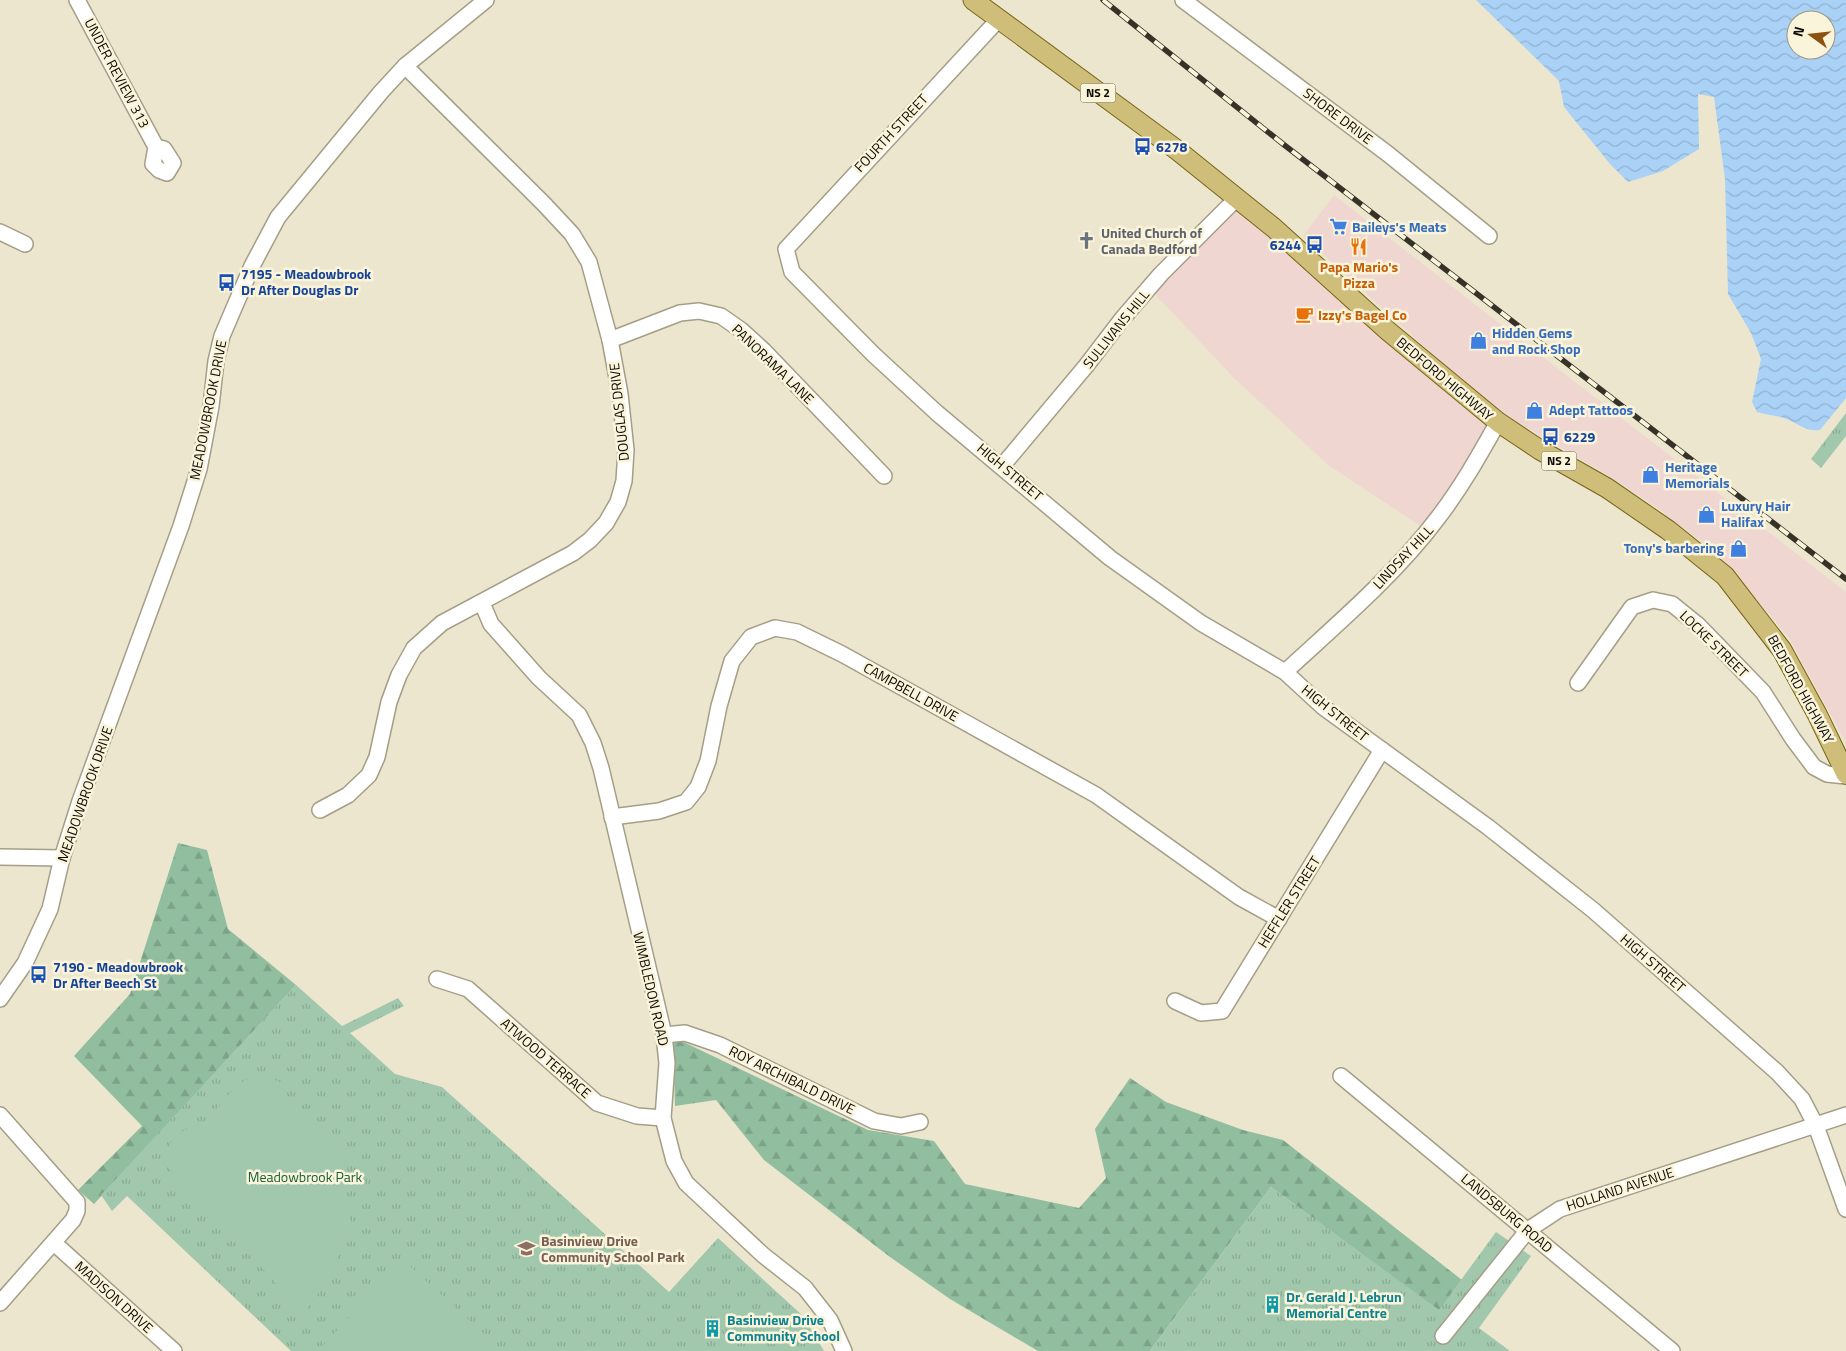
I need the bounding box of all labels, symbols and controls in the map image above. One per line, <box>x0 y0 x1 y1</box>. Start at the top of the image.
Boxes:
north arrow <box>1786 10 1836 60</box>
street label: UNDER REVIEW 313 <box>80 14 155 131</box>
text: N <box>1787 24 1809 39</box>
street label: SHORE DRIVE <box>1299 82 1378 149</box>
road number: NS 2 <box>1080 84 1116 102</box>
street label: FOURTH STREET <box>849 88 933 176</box>
place label: 6278 <box>1156 136 1188 157</box>
bus stop icon: 6278 <box>1132 137 1152 157</box>
place label: Baileys's Meats <box>1352 216 1447 237</box>
supermarket icon: Baileys's Meats <box>1328 217 1348 237</box>
place label: United Church of Canada Bedford <box>1101 222 1202 259</box>
church icon: United Church of Canada Bedford <box>1077 231 1097 251</box>
place label: 6244 <box>1270 234 1301 255</box>
bus stop icon: 6244 <box>1305 235 1325 255</box>
restaurant icon: Papa Mario's Pizza <box>1349 237 1369 257</box>
place label: Papa Mario's Pizza <box>1320 256 1399 293</box>
place label: 7195 - Meadowbrook Dr After Douglas Dr <box>241 263 372 300</box>
bus stop icon: 7195 - Meadowbrook Dr After Douglas Dr <box>217 272 237 292</box>
street label: SULLIVANS HILL <box>1077 285 1154 373</box>
place label: Izzy's Bagel Co <box>1318 304 1407 325</box>
cafe icon: Izzy's Bagel Co <box>1294 305 1314 325</box>
street label: PANORAMA LANE <box>727 319 819 409</box>
place label: Hidden Gems and Rock Shop <box>1492 322 1581 359</box>
shop icon: Hidden Gems and Rock Shop <box>1468 331 1488 351</box>
street label: BEDFORD HIGHWAY <box>1392 332 1499 426</box>
street label: MEADOWBROOK DRIVE <box>184 338 231 482</box>
street label: DOUGLAS DRIVE <box>603 362 634 462</box>
place label: Adept Tattoos <box>1549 399 1634 420</box>
shop icon: Adept Tattoos <box>1525 400 1545 420</box>
place label: 6229 <box>1564 426 1596 447</box>
bus stop icon: 6229 <box>1540 427 1560 447</box>
street label: HIGH STREET <box>973 438 1048 506</box>
road number: NS 2 <box>1542 452 1576 471</box>
place label: Heritage Memorials <box>1665 456 1730 493</box>
shop icon: Heritage Memorials <box>1641 465 1661 485</box>
place label: Luxury Hair Halifax <box>1721 495 1790 532</box>
shop icon: Luxury Hair Halifax <box>1697 504 1717 524</box>
street label: LINDSAY HILL <box>1367 520 1438 593</box>
place label: Tony's barbering <box>1624 537 1725 558</box>
shop icon: Tony's barbering <box>1728 538 1748 558</box>
street label: LOCKE STREET <box>1675 605 1754 682</box>
street label: BEDFORD HIGHWAY <box>1763 631 1840 747</box>
street label: CAMPBELL DRIVE <box>860 657 963 727</box>
street label: HIGH STREET <box>1297 679 1374 746</box>
street label: MEADOWBROOK DRIVE <box>51 723 118 865</box>
street label: HEFFLER STREET <box>1252 851 1326 952</box>
street label: HIGH STREET <box>1616 928 1691 997</box>
street label: WIMBLEDON ROAD <box>628 930 675 1048</box>
place label: 7190 - Meadowbrook Dr After Beech St <box>53 956 184 993</box>
bus stop icon: 7190 - Meadowbrook Dr After Beech St <box>29 965 49 985</box>
street label: ATWOOD TERRACE <box>496 1012 596 1103</box>
street label: ROY ARCHIBALD DRIVE <box>726 1040 859 1119</box>
street label: HOLLAND AVENUE <box>1563 1161 1677 1216</box>
park label: Meadowbrook Park <box>248 1166 363 1187</box>
street label: LANDSBURG ROAD <box>1457 1168 1558 1257</box>
place label: Basinview Drive Community School Park <box>541 1230 686 1267</box>
school or university icon: Basinview Drive Community School Park <box>517 1239 537 1259</box>
street label: MADISON DRIVE <box>71 1256 158 1338</box>
place label: Dr. Gerald J. Lebrun Memorial Centre <box>1286 1286 1402 1323</box>
building icon: Dr. Gerald J. Lebrun Memorial Centre <box>1262 1295 1282 1315</box>
place label: Basinview Drive Community School <box>727 1309 840 1346</box>
building icon: Basinview Drive Community School <box>703 1318 723 1338</box>

